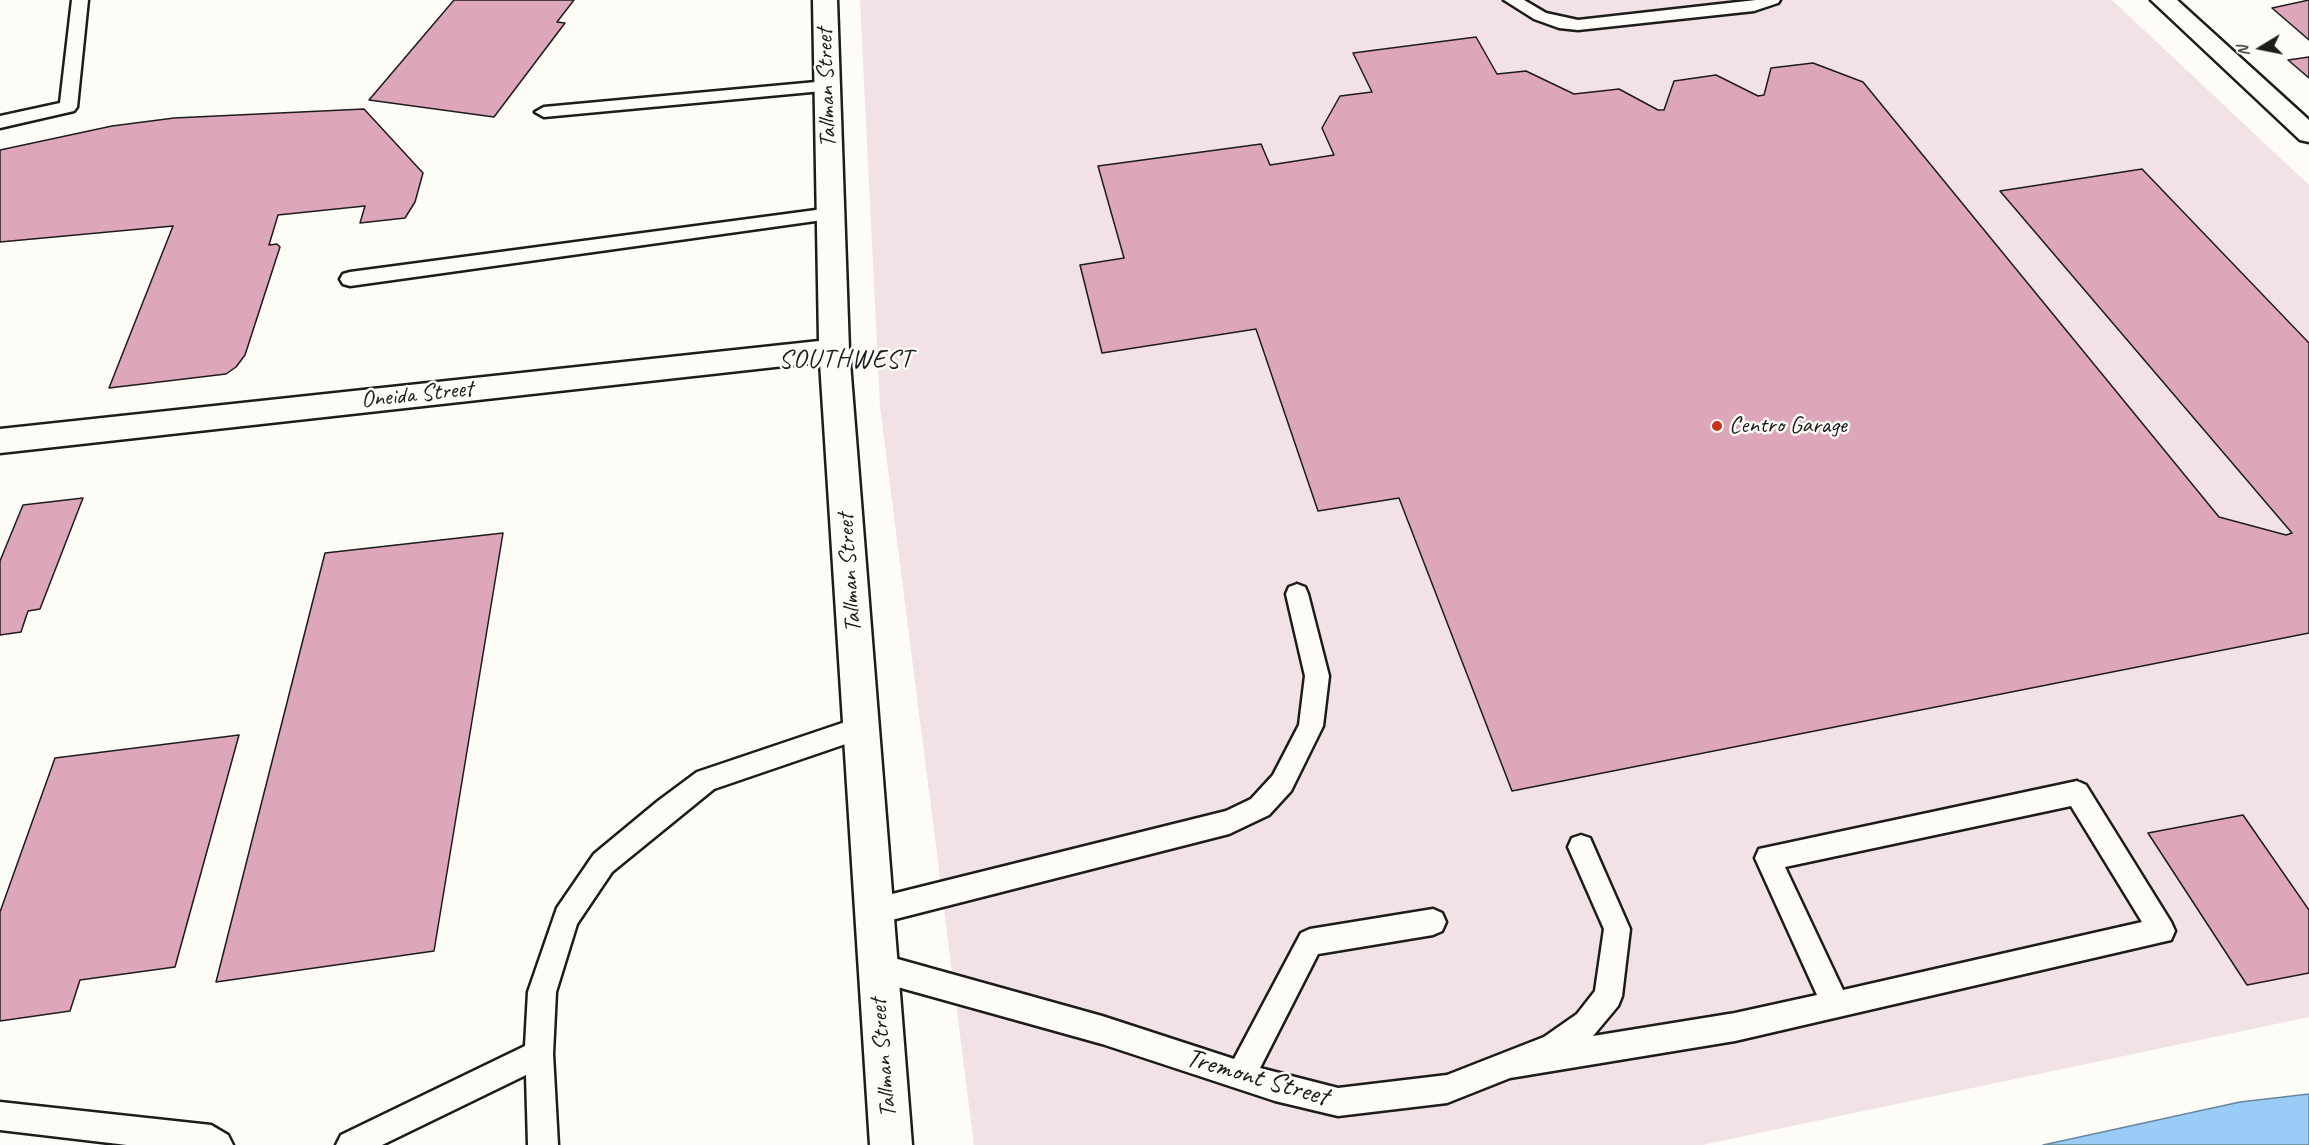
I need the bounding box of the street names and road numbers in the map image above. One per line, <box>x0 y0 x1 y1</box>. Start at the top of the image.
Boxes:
street label: Tallman Street <box>811 28 843 148</box>
street label: Oneida Street <box>360 375 474 415</box>
street label: Tallman Street <box>831 512 869 634</box>
street label: Tallman Street <box>864 997 904 1119</box>
street label: Tremont Street <box>1182 1042 1332 1114</box>

